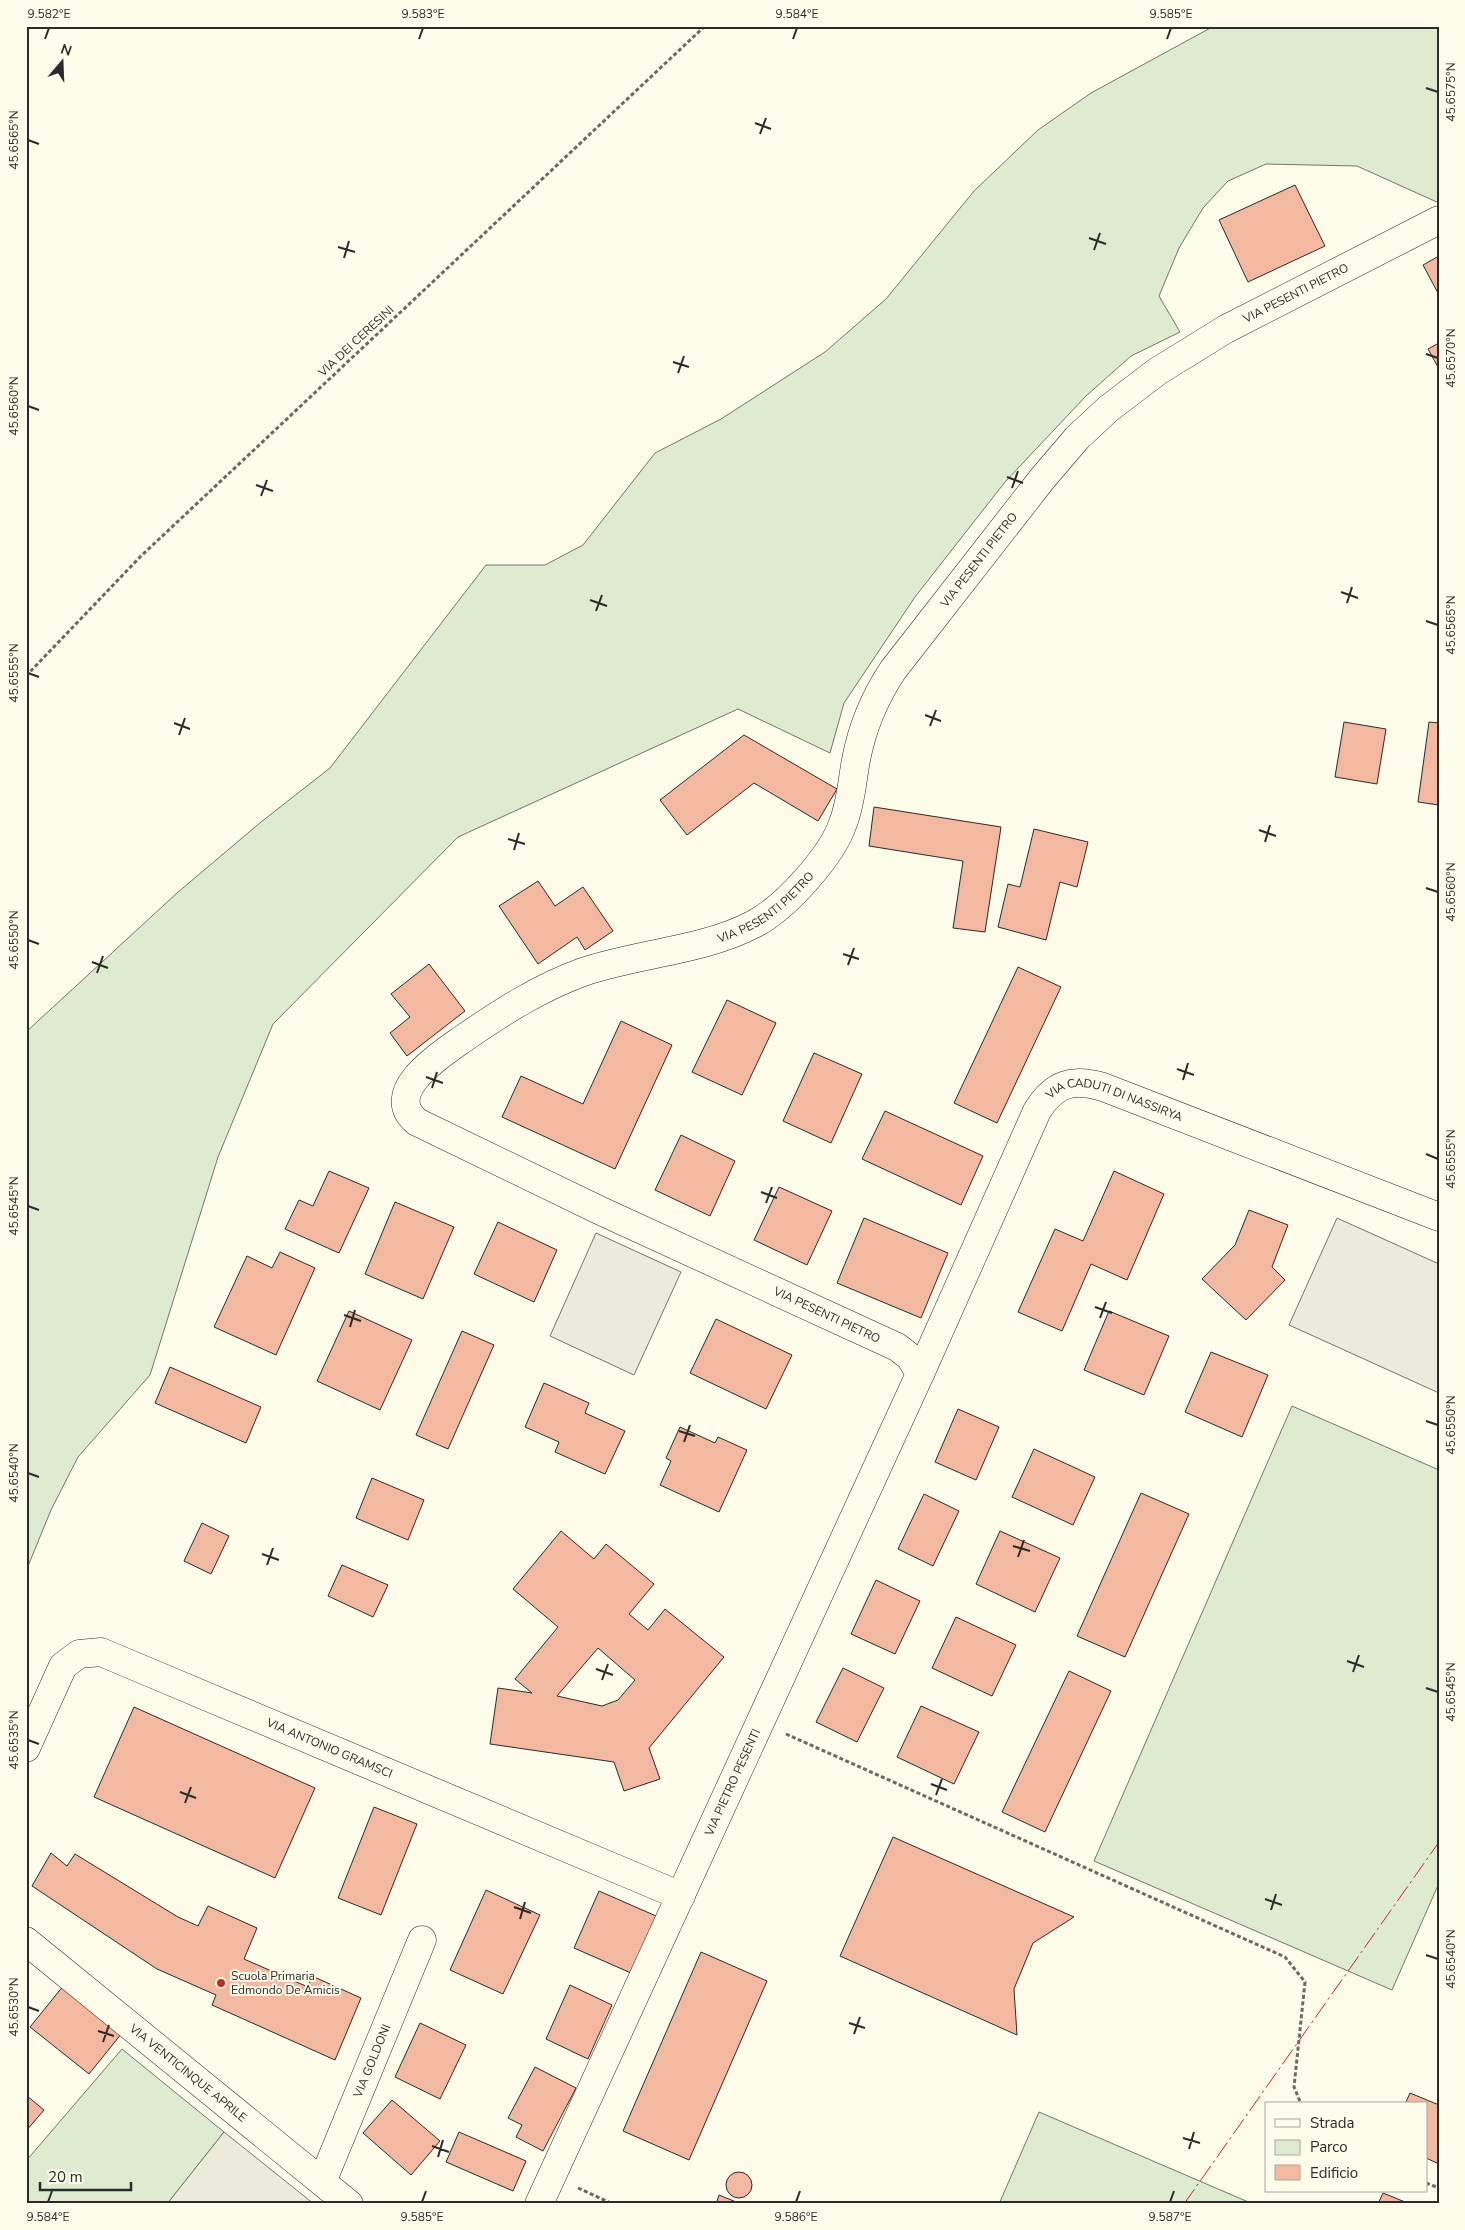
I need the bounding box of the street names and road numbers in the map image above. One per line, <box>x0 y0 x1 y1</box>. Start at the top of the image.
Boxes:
street label: VIA PESENTI PIETRO <box>1239 260 1351 327</box>
street label: VIA DEI CERESINI <box>314 302 397 381</box>
street label: VIA PESENTI PIETRO <box>936 509 1021 611</box>
street label: VIA PESENTI PIETRO <box>714 868 818 947</box>
street label: VIA CADUTI DI NASSIRYA <box>1042 1075 1185 1125</box>
street label: VIA PESENTI PIETRO <box>770 1283 883 1347</box>
street label: VIA ANTONIO GRAMSCI <box>263 1714 395 1782</box>
street label: VIA PIETRO PESENTI <box>701 1726 764 1839</box>
street label: VIA VENTICINQUE APRILE <box>125 2020 250 2126</box>
street label: VIA GOLDONI <box>349 2022 394 2101</box>

